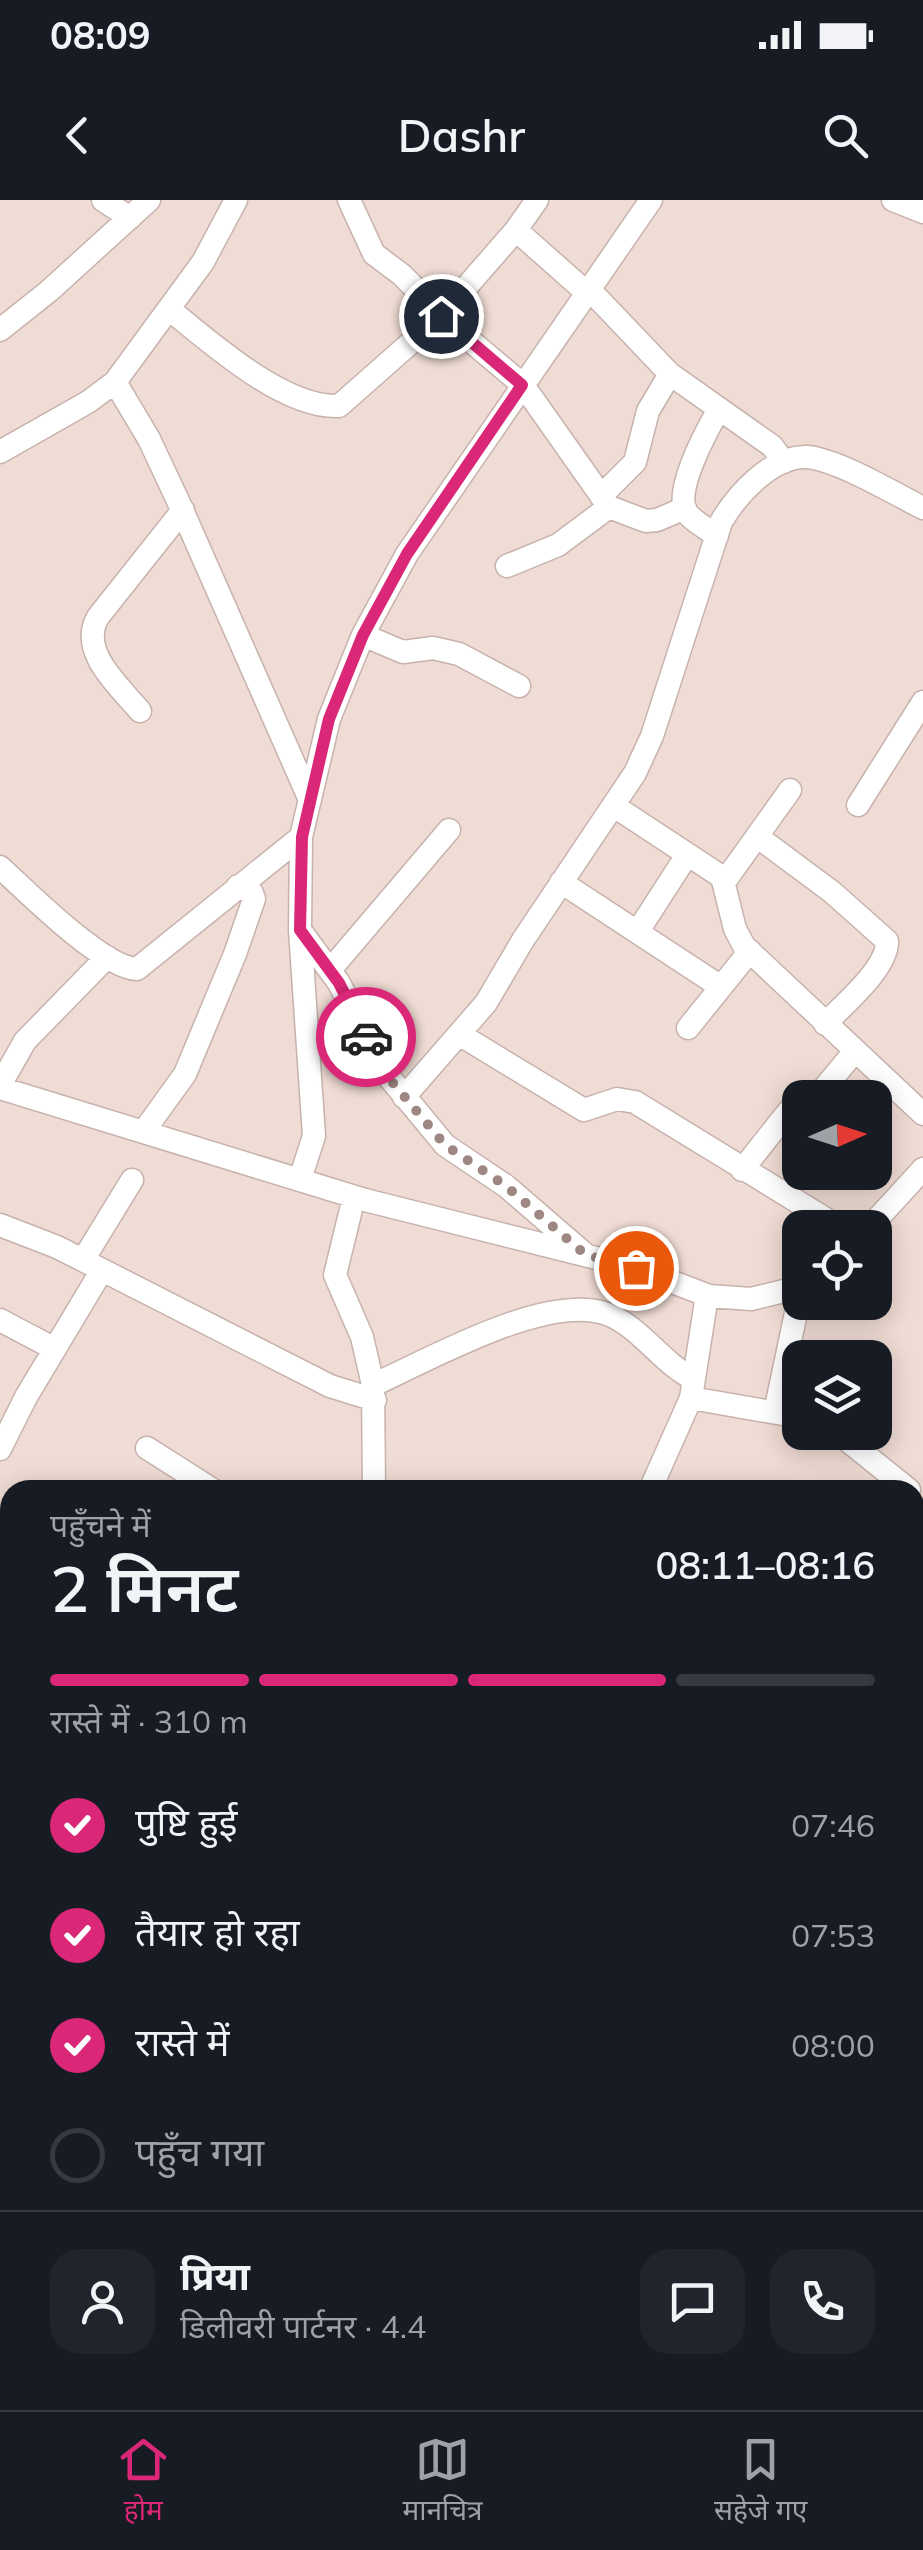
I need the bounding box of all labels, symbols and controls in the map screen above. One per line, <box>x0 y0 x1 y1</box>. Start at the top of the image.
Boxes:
text: 08:09 <box>50 11 151 59</box>
text: Dashr <box>398 107 525 163</box>
icon: back <box>50 108 105 163</box>
icon: search <box>818 108 873 163</box>
pin <box>399 274 484 359</box>
icon: home <box>414 289 469 344</box>
courier <box>316 987 416 1087</box>
icon: car <box>339 1010 394 1065</box>
north arrow <box>782 1080 892 1190</box>
map controls <box>782 1080 892 1450</box>
button: locate <box>782 1210 892 1320</box>
pin <box>594 1226 679 1311</box>
icon: bag <box>609 1241 664 1296</box>
button: layers <box>782 1340 892 1450</box>
text: पहुँचने में <box>50 1505 151 1545</box>
text: 08:11–08:16 <box>655 1541 875 1589</box>
text: 2 मिनट <box>50 1547 238 1628</box>
text: रास्ते में · 310 m <box>50 1701 248 1741</box>
icon: check <box>50 1798 105 1853</box>
text: पुष्टि हुई <box>135 1798 237 1846</box>
text: 07:46 <box>791 1805 875 1845</box>
icon: check <box>50 1908 105 1963</box>
text: तैयार हो रहा <box>135 1908 300 1956</box>
text: 07:53 <box>791 1915 875 1955</box>
icon: check <box>50 2018 105 2073</box>
text: रास्ते में <box>135 2018 229 2066</box>
text: 08:00 <box>791 2025 875 2065</box>
text: पहुँच गया <box>135 2128 264 2176</box>
button: person <box>50 2249 155 2354</box>
button: chat <box>640 2249 745 2354</box>
button: phone <box>770 2249 875 2354</box>
text: प्रिया <box>180 2252 250 2300</box>
text: डिलीवरी पार्टनर · 4.4 <box>180 2306 426 2346</box>
tab: होम <box>116 2432 171 2531</box>
tab: मानचित्र <box>402 2432 482 2531</box>
tab: सहेजे गए <box>714 2432 807 2531</box>

